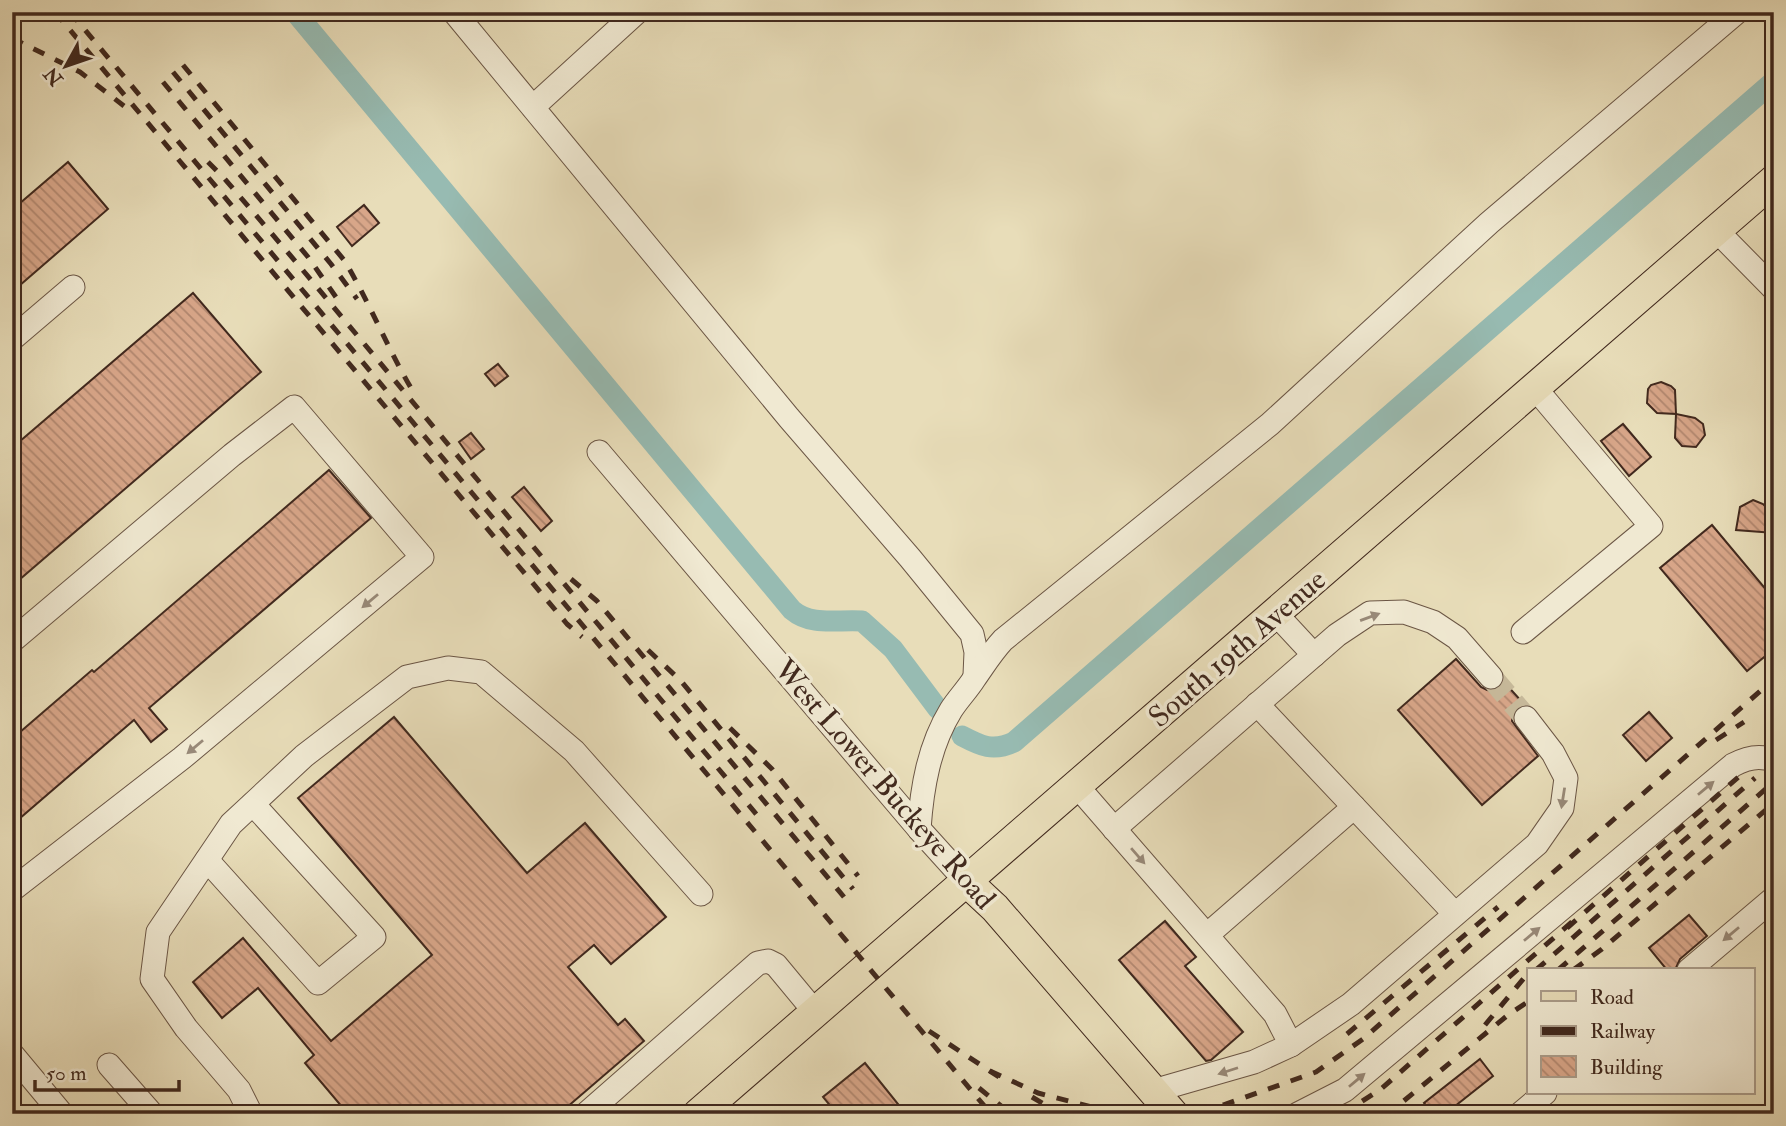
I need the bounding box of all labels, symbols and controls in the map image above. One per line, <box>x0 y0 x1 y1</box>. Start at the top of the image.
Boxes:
north arrow <box>32 32 102 102</box>
text: N <box>38 61 69 91</box>
street label: South 19th Avenue <box>1141 561 1334 735</box>
one-way arrow <box>361 593 378 608</box>
one-way arrow <box>1360 611 1381 622</box>
street label: West Lower Buckeye Road <box>765 651 1004 917</box>
one-way arrow <box>187 739 204 754</box>
one-way arrow <box>1697 780 1715 796</box>
one-way arrow <box>1557 787 1568 809</box>
one-way arrow <box>1130 847 1146 865</box>
one-way arrow <box>1723 926 1740 941</box>
one-way arrow <box>1523 927 1540 942</box>
legend <box>1527 968 1754 1094</box>
text: Road <box>1590 984 1635 1011</box>
text: Railway <box>1590 1018 1656 1045</box>
scale bar <box>35 1049 178 1093</box>
text: Building <box>1590 1054 1663 1081</box>
text: 50 m <box>46 1060 87 1087</box>
one-way arrow <box>1218 1066 1239 1076</box>
one-way arrow <box>1348 1072 1366 1088</box>

